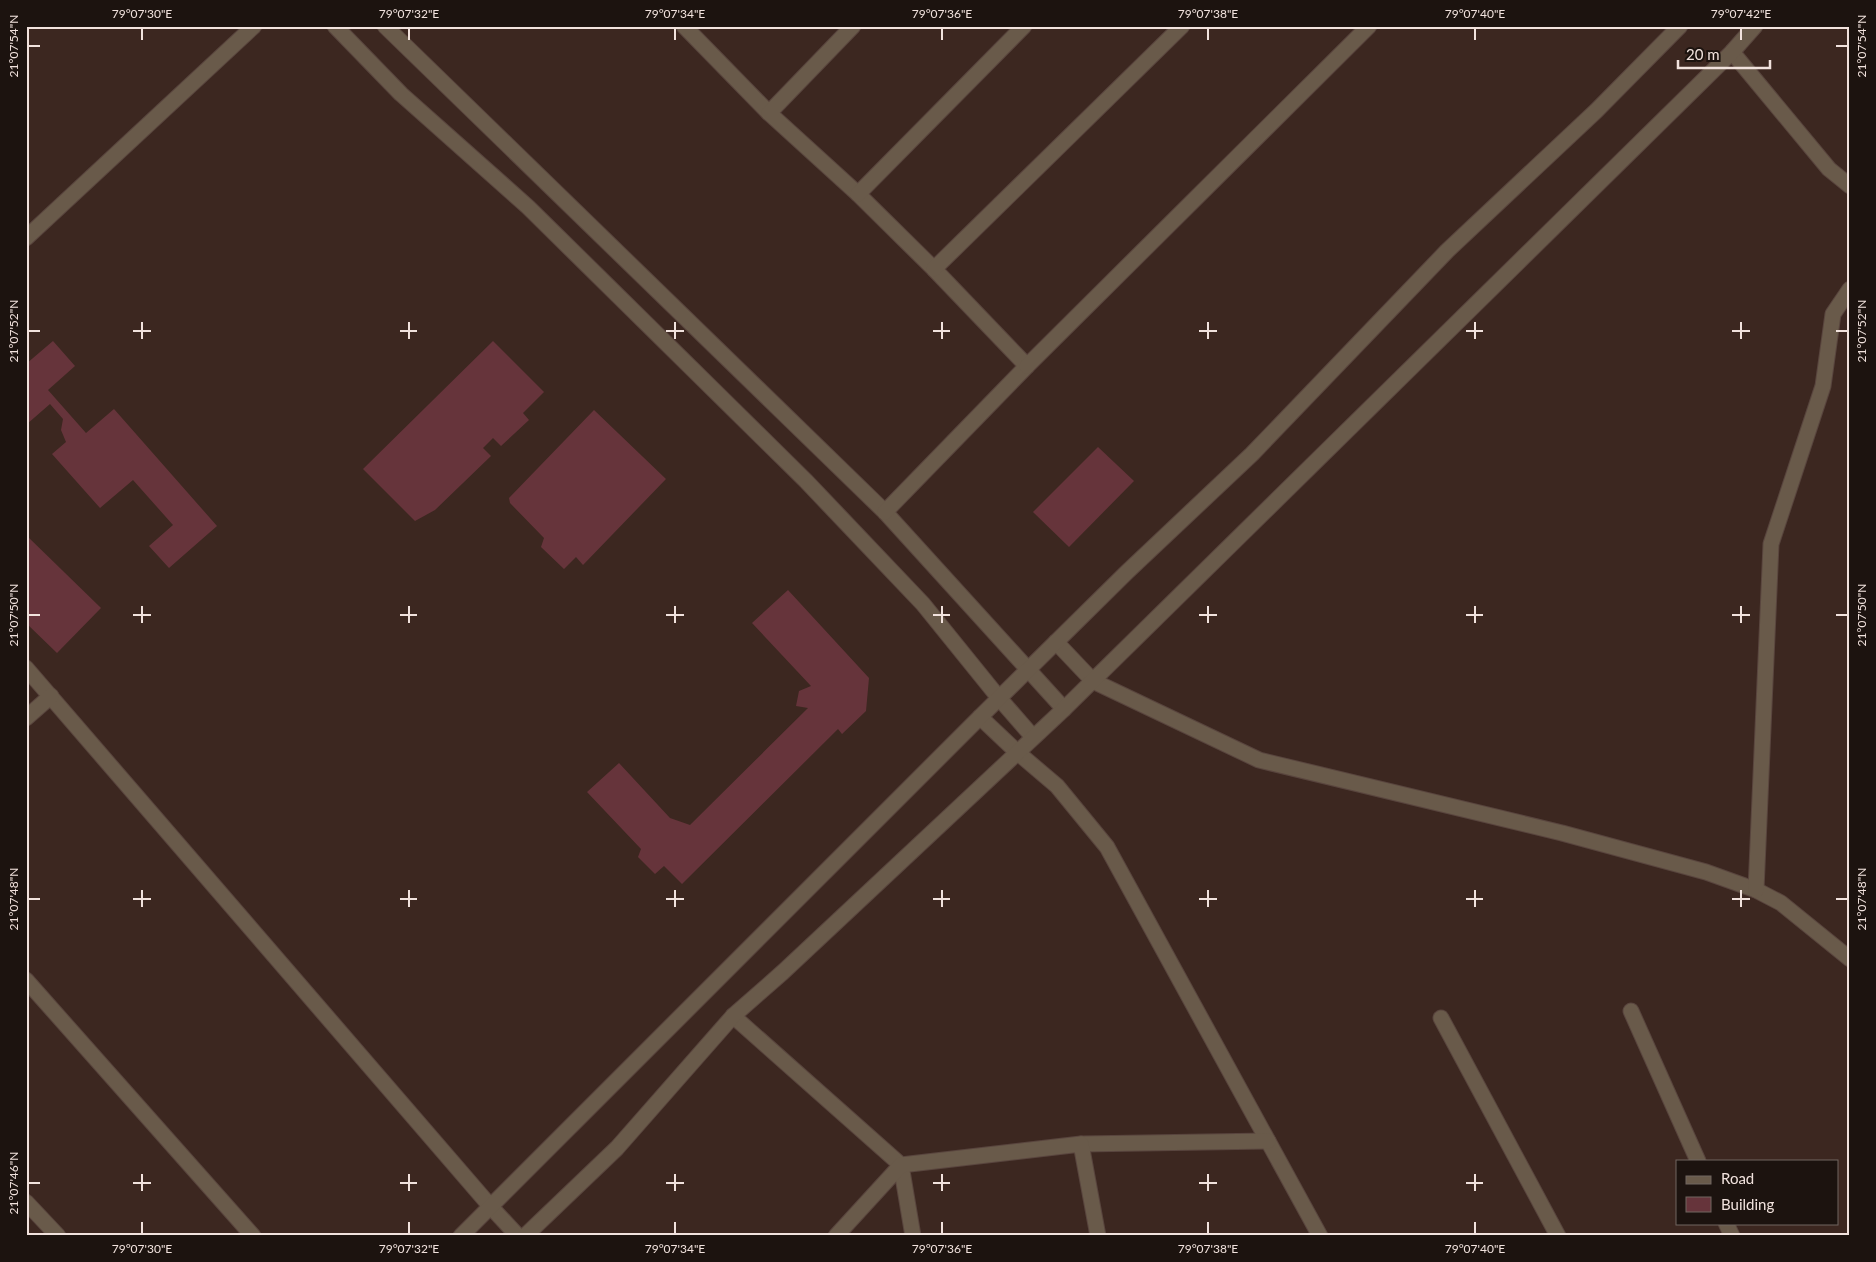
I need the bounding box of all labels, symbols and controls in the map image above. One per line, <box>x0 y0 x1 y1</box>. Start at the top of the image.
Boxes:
text: 79°07'30"E <box>112 6 172 21</box>
text: 79°07'32"E <box>379 6 439 21</box>
text: 79°07'34"E <box>645 6 705 21</box>
text: 79°07'36"E <box>912 6 972 21</box>
text: 79°07'38"E <box>1178 6 1238 21</box>
text: 79°07'40"E <box>1445 6 1505 21</box>
text: 79°07'42"E <box>1711 6 1771 21</box>
text: 21°07'54"N <box>6 15 21 77</box>
text: 21°07'54"N <box>1854 15 1869 77</box>
scale bar <box>1678 38 1771 70</box>
text: 20 m <box>1686 45 1720 63</box>
text: 21°07'52"N <box>6 300 21 362</box>
text: 21°07'52"N <box>1854 300 1869 362</box>
text: 21°07'50"N <box>6 584 21 646</box>
text: 21°07'50"N <box>1854 584 1869 646</box>
text: 21°07'48"N <box>6 868 21 930</box>
text: 21°07'48"N <box>1854 868 1869 930</box>
text: 21°07'46"N <box>6 1152 21 1214</box>
legend <box>1676 1160 1838 1224</box>
text: Road <box>1721 1169 1754 1187</box>
text: Building <box>1721 1195 1774 1213</box>
text: 79°07'30"E <box>112 1241 172 1256</box>
text: 79°07'32"E <box>379 1241 439 1256</box>
text: 79°07'34"E <box>645 1241 705 1256</box>
text: 79°07'36"E <box>912 1241 972 1256</box>
text: 79°07'38"E <box>1178 1241 1238 1256</box>
text: 79°07'40"E <box>1445 1241 1505 1256</box>

